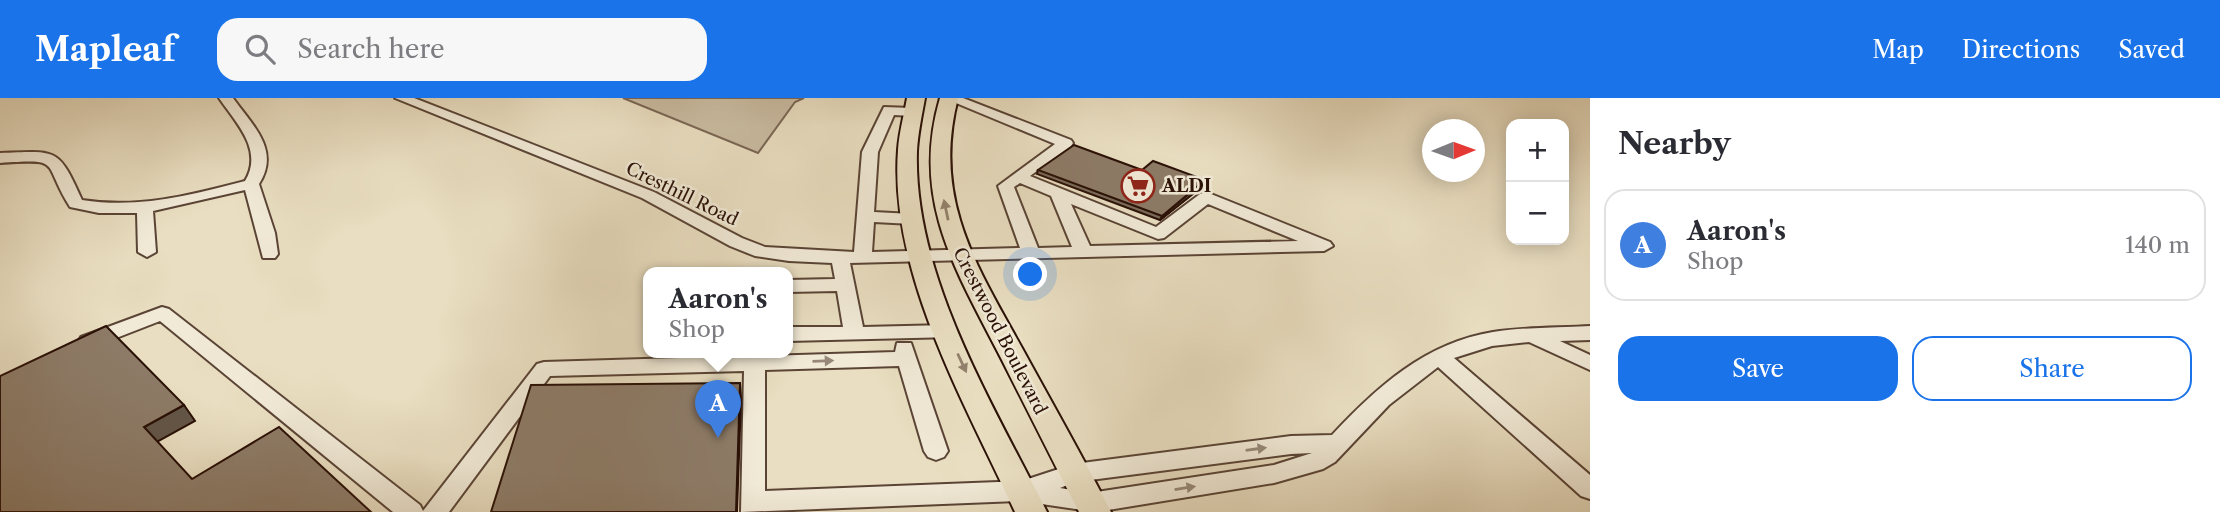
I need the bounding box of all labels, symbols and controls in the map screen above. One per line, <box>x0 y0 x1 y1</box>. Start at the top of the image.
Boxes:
search box <box>217 18 707 81</box>
text: Mapleaf <box>35 29 175 70</box>
icon: search <box>241 30 279 68</box>
text: Search here <box>297 33 445 65</box>
text: Map <box>1872 35 1924 64</box>
text: Directions <box>1962 35 2080 64</box>
text: Saved <box>2118 35 2185 64</box>
north arrow <box>1422 119 1485 182</box>
map controls <box>1506 119 1569 245</box>
button: + <box>1506 119 1569 182</box>
text: Nearby <box>1618 125 1731 162</box>
street label: Cresthill Road <box>622 157 742 231</box>
supermarket icon: ALDI <box>1119 167 1157 205</box>
place label: ALDI <box>1161 175 1211 197</box>
button: − <box>1506 182 1569 245</box>
one-way arrow <box>941 199 952 221</box>
text: Aaron's <box>1687 215 1786 247</box>
text: A <box>1634 231 1652 259</box>
text: 140 m <box>2125 231 2190 259</box>
street label: Crestwood Boulevard <box>948 244 1052 418</box>
text: Shop <box>1687 247 1743 275</box>
your location <box>1013 257 1047 291</box>
popup <box>643 267 793 358</box>
text: Aaron's <box>668 283 768 315</box>
text: Shop <box>668 315 725 343</box>
button: Save <box>1618 336 1898 401</box>
button: Share <box>1912 336 2192 401</box>
one-way arrow <box>956 353 967 373</box>
one-way arrow <box>812 355 834 367</box>
pin: A <box>695 380 741 438</box>
one-way arrow <box>1245 443 1267 454</box>
one-way arrow <box>1174 482 1196 493</box>

